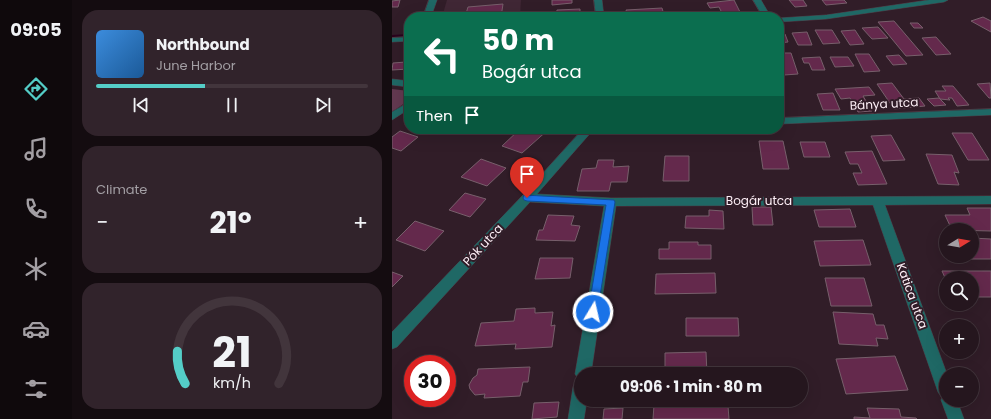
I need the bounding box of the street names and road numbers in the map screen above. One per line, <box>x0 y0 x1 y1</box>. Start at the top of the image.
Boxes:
street label: Bánya utca <box>849 93 919 114</box>
street label: Bogár utca <box>726 192 792 209</box>
street label: Pók utca <box>459 220 506 269</box>
street label: Katica utca <box>893 261 932 331</box>

